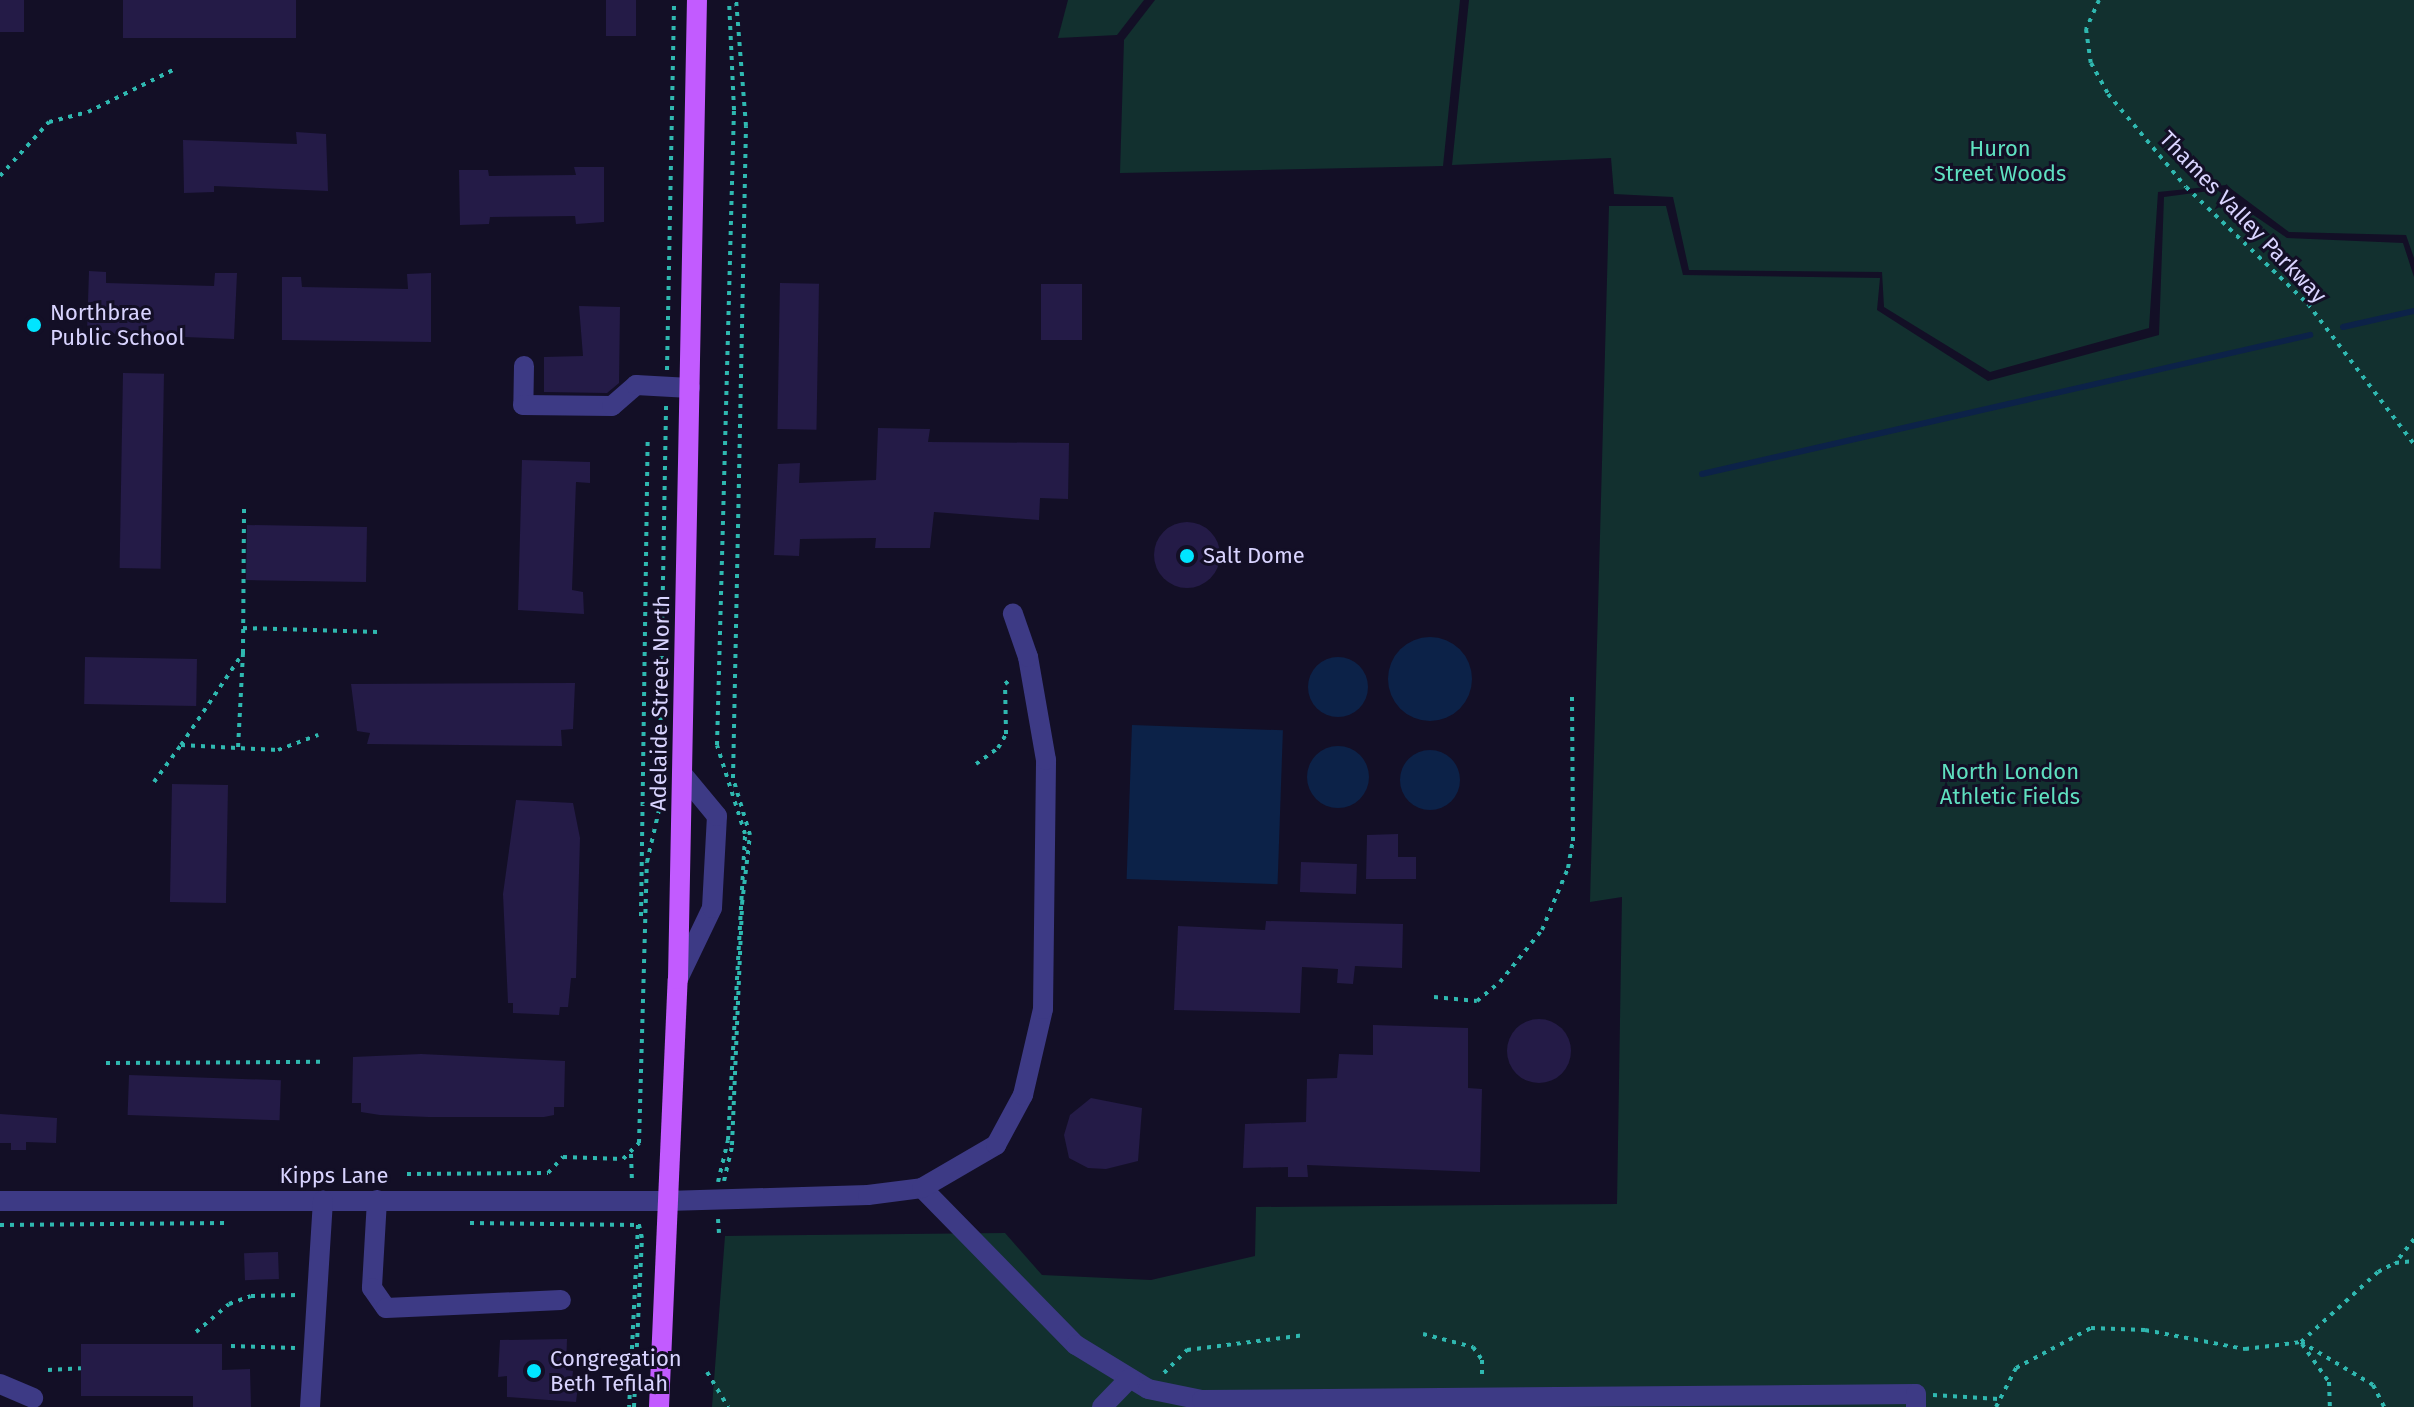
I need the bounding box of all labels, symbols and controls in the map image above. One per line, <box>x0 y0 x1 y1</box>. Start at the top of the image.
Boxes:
street label: Thames Valley Parkway <box>2154 126 2332 308</box>
park label: Huron Street Woods <box>1934 135 2066 186</box>
place label: Northbrae Public School <box>50 299 185 350</box>
marker: Northbrae Public School <box>25 316 43 334</box>
place label: Salt Dome <box>1203 543 1305 569</box>
marker: Salt Dome <box>1178 547 1196 565</box>
street label: Adelaide Street North <box>645 595 675 811</box>
park label: North London Athletic Fields <box>1940 758 2080 810</box>
street label: Kipps Lane <box>280 1163 388 1189</box>
place label: Congregation Beth Tefilah <box>550 1345 682 1396</box>
marker: Congregation Beth Tefilah <box>525 1362 543 1380</box>

